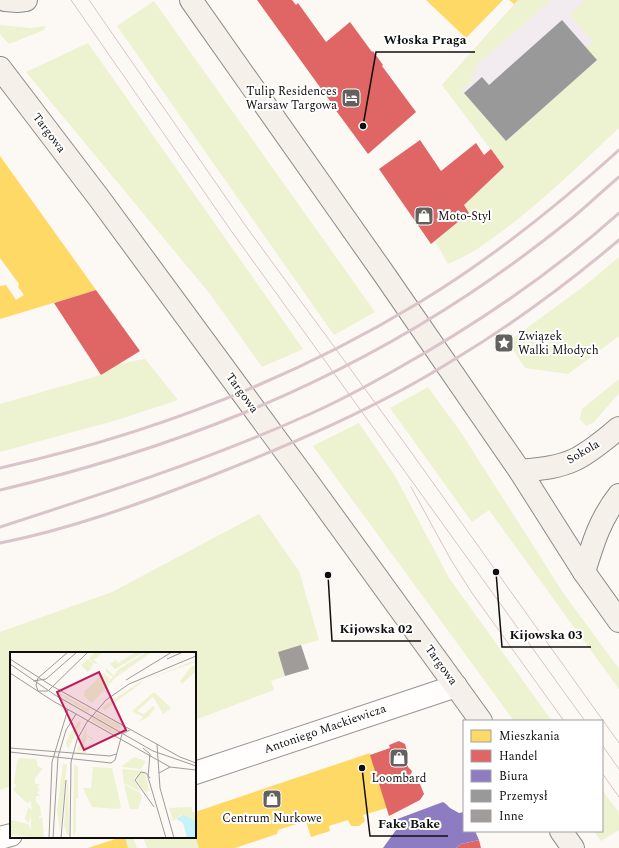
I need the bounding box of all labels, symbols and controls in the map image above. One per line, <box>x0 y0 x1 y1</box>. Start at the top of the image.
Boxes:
callout: Włoska Praga <box>376 27 475 52</box>
text: Włoska Praga <box>383 30 467 50</box>
place label: Tulip Residences Warsaw Targowa <box>246 82 337 115</box>
hotel icon: Tulip Residences Warsaw Targowa <box>340 87 362 109</box>
street label: Targowa <box>28 109 71 157</box>
shop icon: Moto-Styl <box>413 205 435 227</box>
place label: Moto-Styl <box>438 207 491 226</box>
place label: Związek Walki Młodych <box>518 327 599 360</box>
place icon: Związek Walki Młodych <box>493 332 515 354</box>
street label: Targowa <box>221 369 263 417</box>
street label: Sokola <box>563 435 603 469</box>
callout: Kijowska 02 <box>332 616 421 641</box>
text: Kijowska 02 <box>339 619 413 639</box>
callout: Kijowska 03 <box>502 622 591 647</box>
text: Kijowska 03 <box>509 625 583 645</box>
street label: Targowa <box>420 641 462 689</box>
inset map <box>10 652 196 838</box>
street label: Antoniego Mackiewicza <box>261 699 389 759</box>
legend <box>463 720 603 832</box>
text: Mieszkania <box>499 727 560 746</box>
shop icon: Loombard <box>388 747 410 769</box>
text: Handel <box>499 747 538 766</box>
text: Biura <box>499 767 528 786</box>
place label: Loombard <box>372 769 427 788</box>
text: Przemysł <box>499 787 548 806</box>
shop icon: Centrum Nurkowe <box>261 788 283 810</box>
text: Inne <box>499 807 524 826</box>
place label: Centrum Nurkowe <box>222 809 322 828</box>
callout: Fake Bake <box>370 811 448 836</box>
text: Fake Bake <box>378 814 440 834</box>

